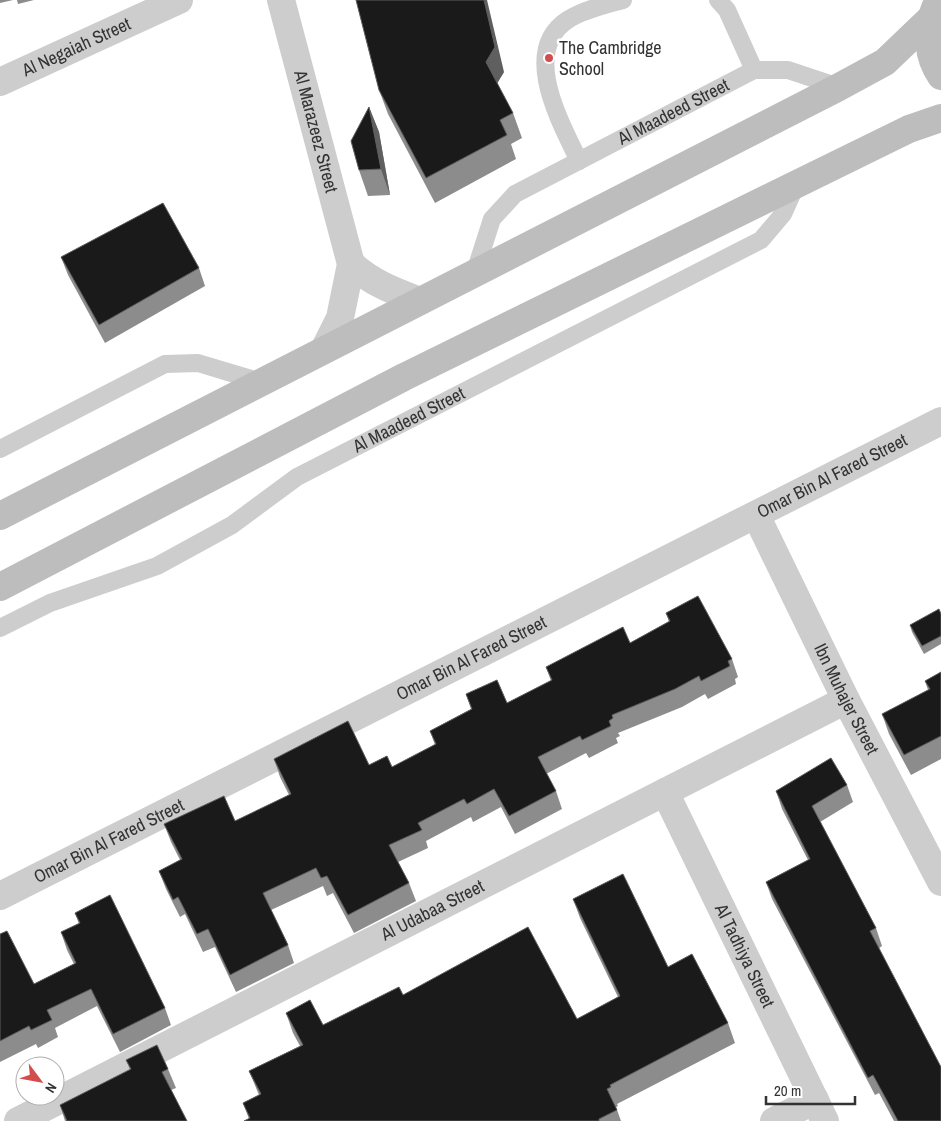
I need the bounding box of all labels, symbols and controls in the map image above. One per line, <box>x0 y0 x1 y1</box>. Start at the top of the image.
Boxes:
street label: Al Negaiah Street <box>17 11 134 83</box>
place label: The Cambridge School <box>559 35 662 81</box>
marker: The Cambridge School <box>543 52 555 64</box>
street label: Al Marazeez Street <box>288 66 345 195</box>
street label: Al Maadeed Street <box>612 72 733 151</box>
street label: Al Maadeed Street <box>348 380 469 459</box>
street label: Omar Bin Al Fared Street <box>752 427 911 524</box>
street label: Omar Bin Al Fared Street <box>392 609 550 706</box>
street label: Ibn Muhajer Street <box>808 639 885 759</box>
street label: Omar Bin Al Fared Street <box>29 792 188 889</box>
street label: Al Udabaa Street <box>376 873 488 947</box>
street label: Al Tadhiya Street <box>709 898 781 1012</box>
north arrow <box>15 1056 65 1106</box>
scale bar <box>766 1074 855 1106</box>
text: N <box>41 1080 61 1096</box>
text: 20 m <box>774 1080 801 1101</box>

